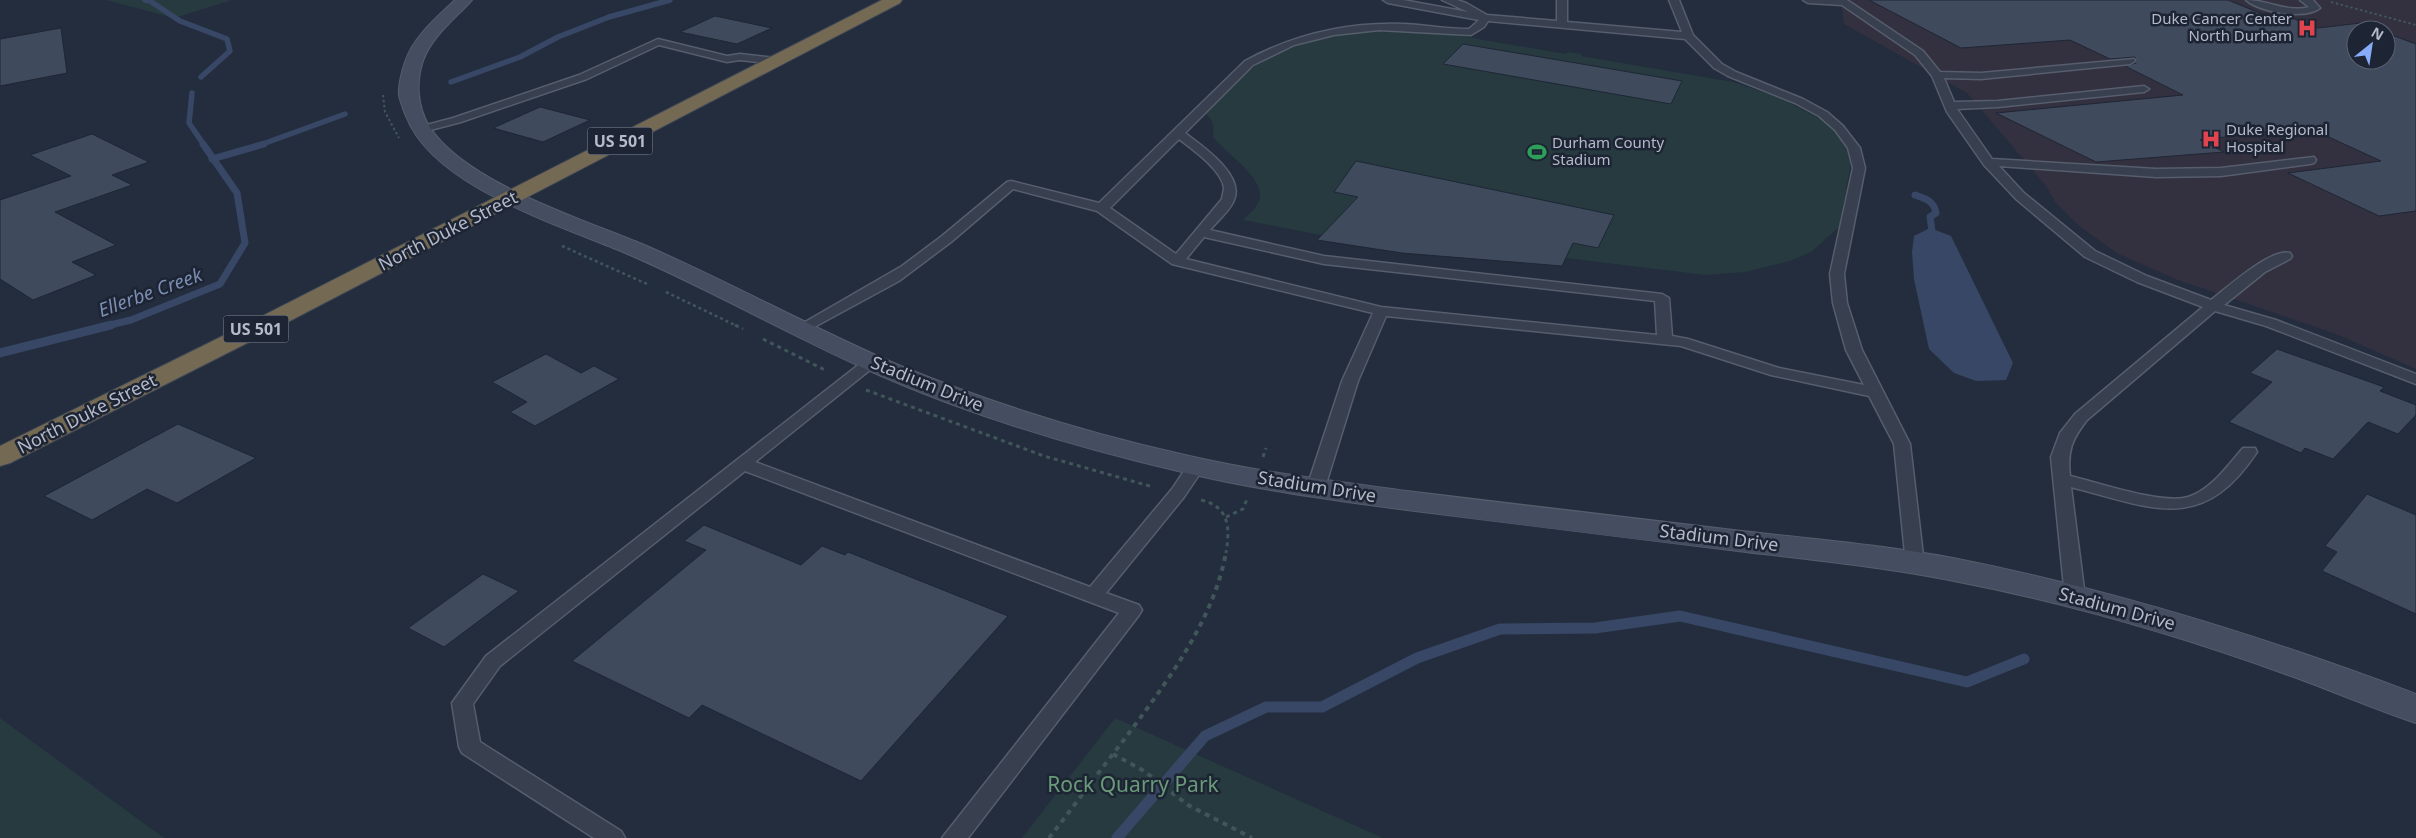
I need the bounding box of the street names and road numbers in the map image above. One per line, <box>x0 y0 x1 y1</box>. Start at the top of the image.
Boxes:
road number: US 501 <box>588 128 652 154</box>
street label: North Duke Street <box>374 184 522 276</box>
road number: US 501 <box>224 316 288 342</box>
street label: Stadium Drive <box>868 350 987 417</box>
street label: North Duke Street <box>13 367 161 459</box>
street label: Stadium Drive <box>1256 465 1378 507</box>
street label: Stadium Drive <box>1658 518 1780 556</box>
street label: Stadium Drive <box>2057 581 2178 635</box>

